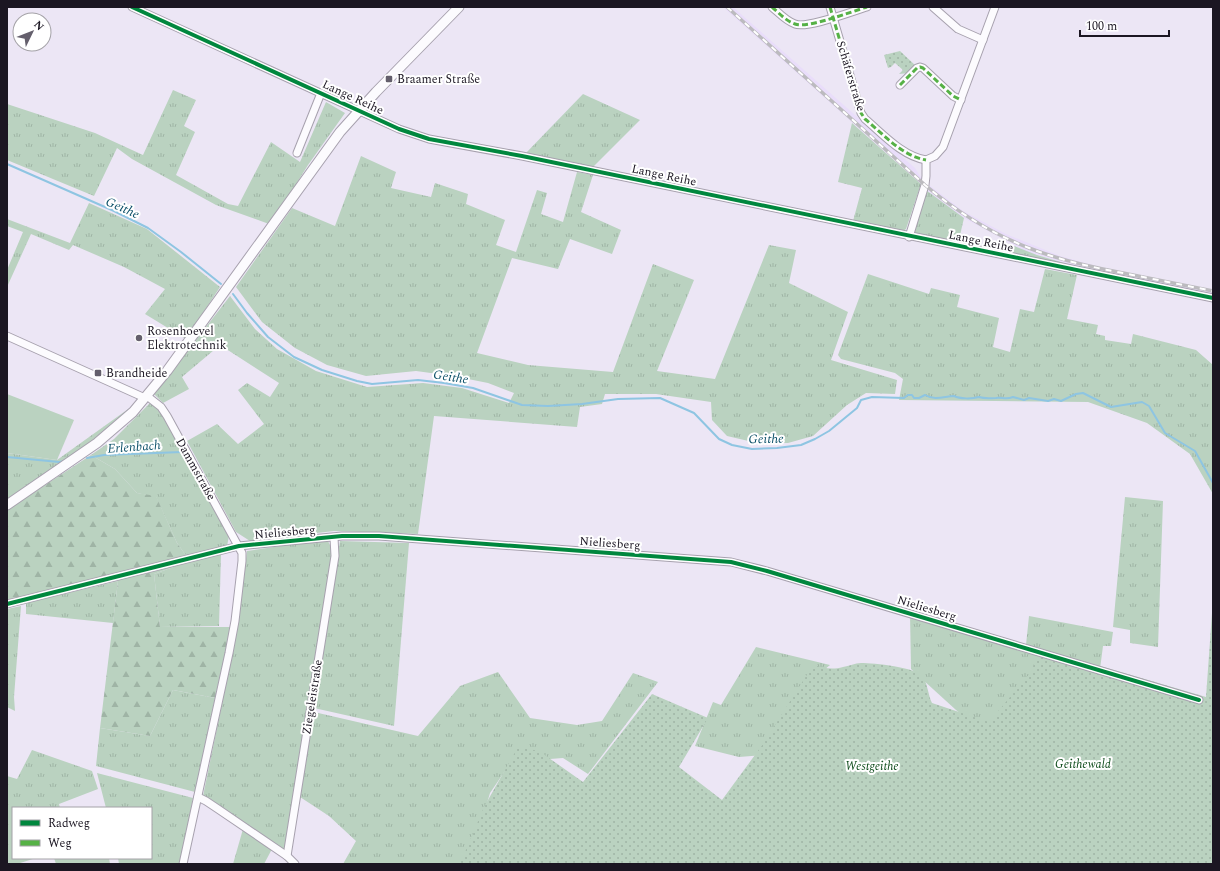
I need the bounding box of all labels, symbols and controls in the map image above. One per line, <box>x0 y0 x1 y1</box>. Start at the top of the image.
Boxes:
north arrow <box>12 12 52 52</box>
scale bar <box>1080 12 1169 38</box>
text: N <box>30 16 48 35</box>
text: 100 m <box>1086 17 1117 36</box>
street label: Schäferstraße <box>831 38 870 114</box>
place label: Braamer Straße <box>397 70 480 89</box>
marker: Braamer Straße <box>384 74 394 84</box>
street label: Lange Reihe <box>319 75 387 120</box>
street label: Lange Reihe <box>630 159 698 192</box>
water label: Geithe <box>102 192 143 224</box>
street label: Lange Reihe <box>947 225 1015 258</box>
place label: Rosenhoevel Elektrotechnik <box>147 322 227 355</box>
marker: Rosenhoevel Elektrotechnik <box>134 333 144 343</box>
place label: Brandheide <box>106 364 168 383</box>
water label: Geithe <box>432 364 470 390</box>
marker: Brandheide <box>93 368 103 378</box>
water label: Geithe <box>748 429 784 449</box>
street label: Dammstraße <box>171 434 221 504</box>
water label: Erlenbach <box>107 435 162 459</box>
street label: Nieliesberg <box>254 520 316 545</box>
street label: Nieliesberg <box>579 532 641 555</box>
street label: Nieliesberg <box>895 590 959 627</box>
street label: Ziegeleistraße <box>297 658 328 736</box>
park label: Geithewald <box>1055 755 1111 774</box>
park label: Westgeithe <box>845 757 899 776</box>
legend <box>12 807 152 859</box>
text: Radweg <box>48 814 90 833</box>
text: Weg <box>48 834 72 853</box>

